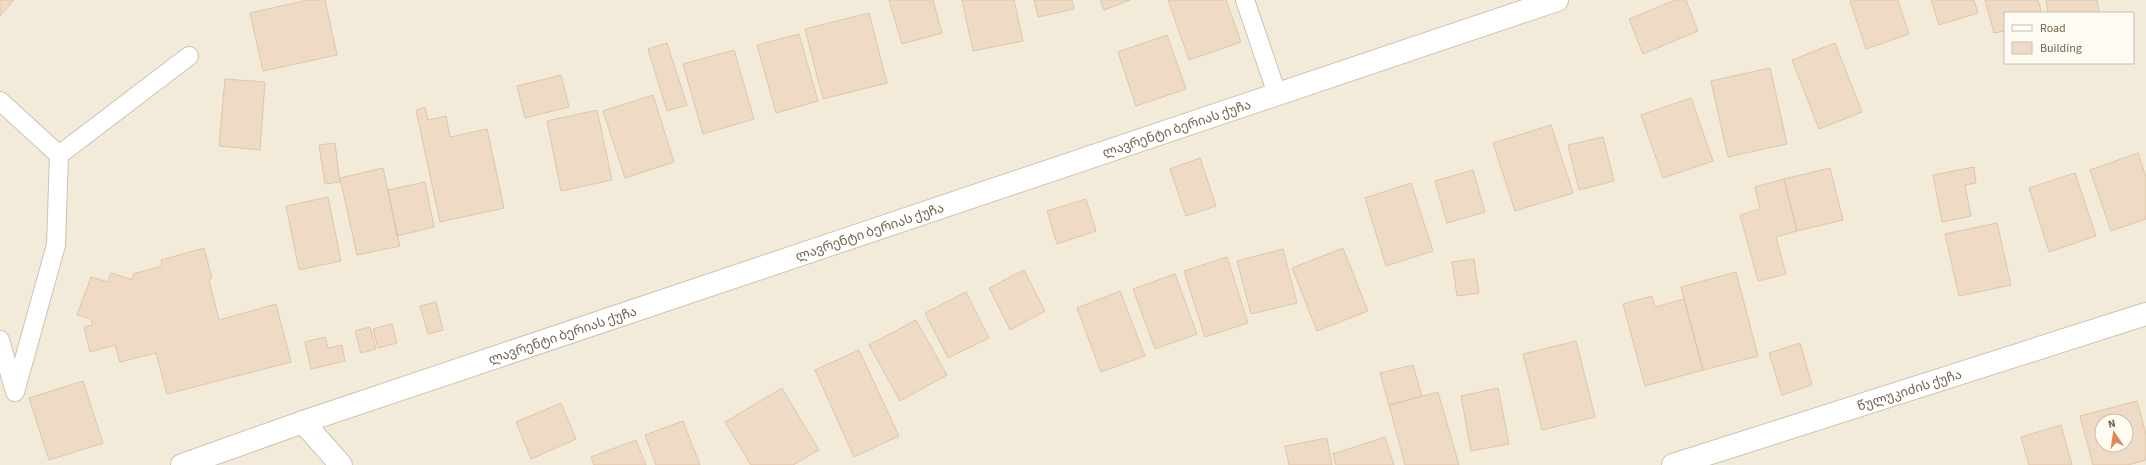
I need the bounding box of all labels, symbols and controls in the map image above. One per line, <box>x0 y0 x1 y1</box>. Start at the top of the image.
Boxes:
legend <box>2004 12 2134 64</box>
text: Road <box>2040 20 2066 37</box>
text: Building <box>2040 40 2082 57</box>
street label: ლავრენტი ბერიას ქუჩა <box>1100 96 1253 162</box>
street label: ლავრენტი ბერიას ქუჩა <box>793 199 946 266</box>
street label: ლავრენტი ბერიას ქუჩა <box>486 302 639 369</box>
street label: წულუკიძის ქუჩა <box>1855 365 1964 416</box>
north arrow <box>2094 413 2134 453</box>
text: N <box>2107 416 2117 432</box>

